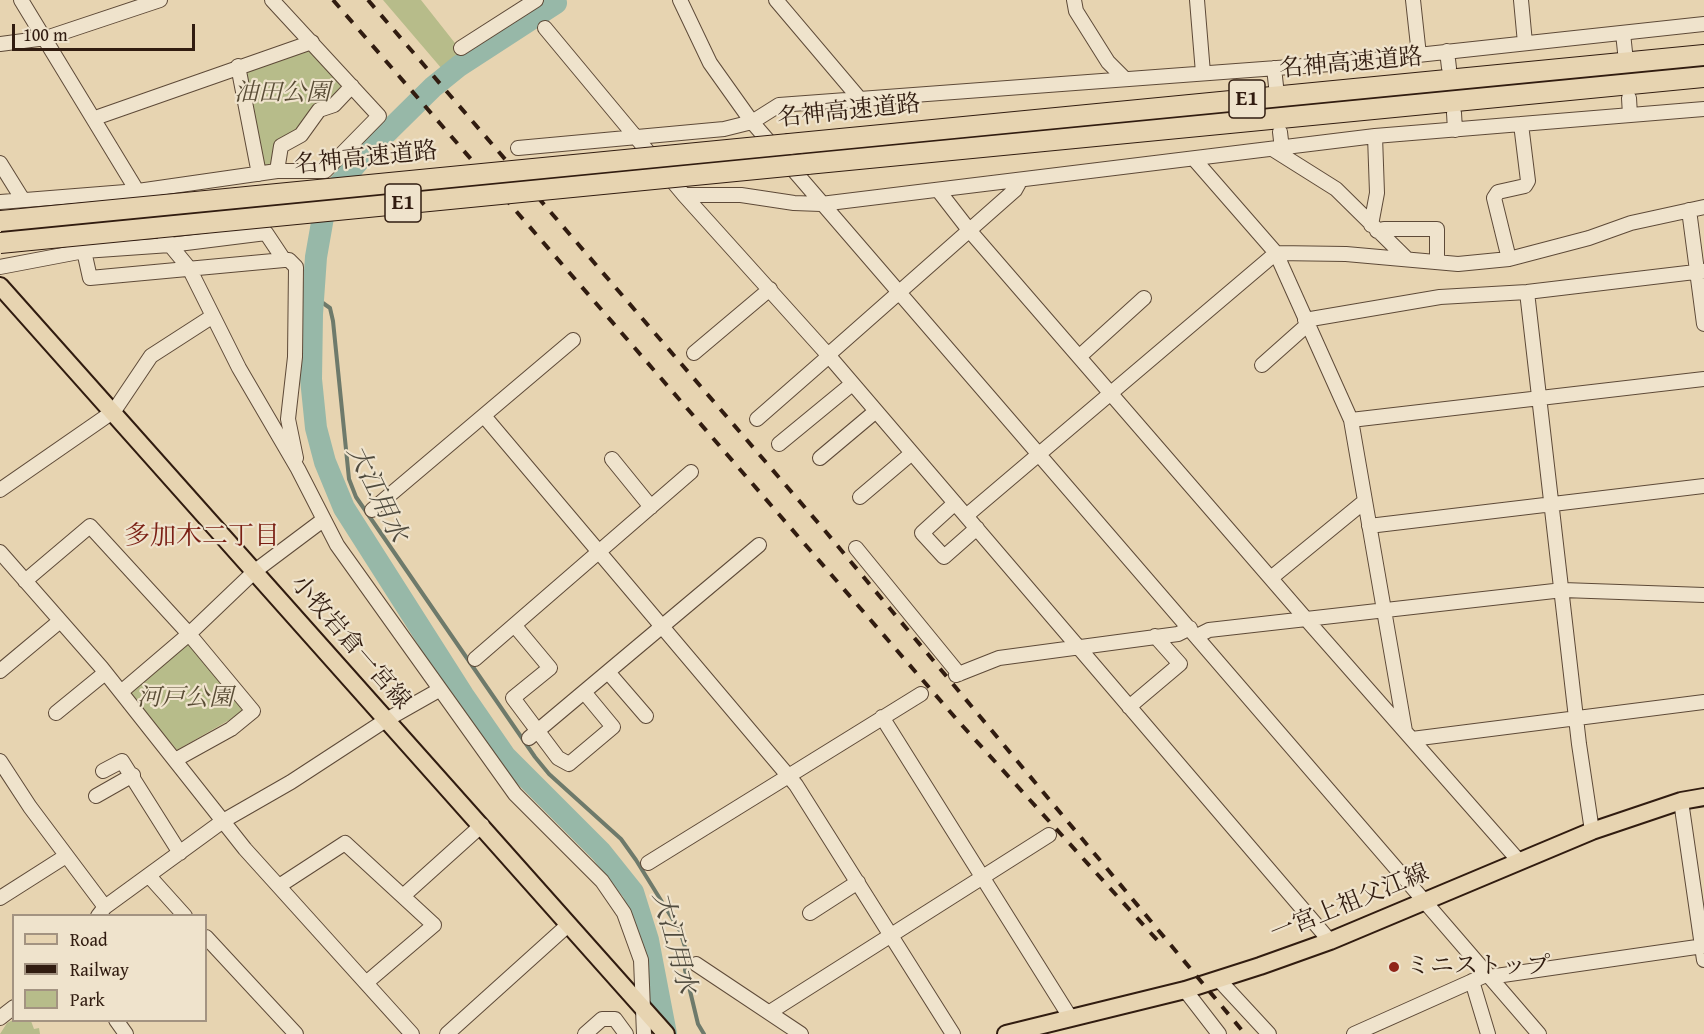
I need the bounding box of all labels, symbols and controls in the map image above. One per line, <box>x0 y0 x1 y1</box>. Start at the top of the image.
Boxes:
scale bar <box>15 12 198 50</box>
text: 100 m <box>23 21 68 48</box>
street label: 名神高速道路 <box>1278 43 1424 85</box>
park label: 油田公園 <box>234 80 330 108</box>
road number: E1 <box>1229 80 1265 118</box>
street label: 名神高速道路 <box>776 90 922 134</box>
street label: 名神高速道路 <box>293 137 439 181</box>
road number: E1 <box>385 184 421 222</box>
water label: 大江用水 <box>339 440 413 548</box>
district label: 多加木二丁目 <box>124 521 280 553</box>
street label: 小牧岩倉一宮線 <box>284 570 416 716</box>
park label: 河戸公園 <box>137 685 233 713</box>
street label: 一宮上祖父江線 <box>1267 859 1433 949</box>
water label: 大江用水 <box>644 889 702 997</box>
legend <box>12 914 207 1022</box>
text: Road <box>70 926 108 953</box>
place label: ミニストップ <box>1406 953 1550 981</box>
text: Railway <box>70 956 129 983</box>
marker: ミニストップ <box>1387 960 1401 974</box>
text: Park <box>70 986 105 1013</box>

